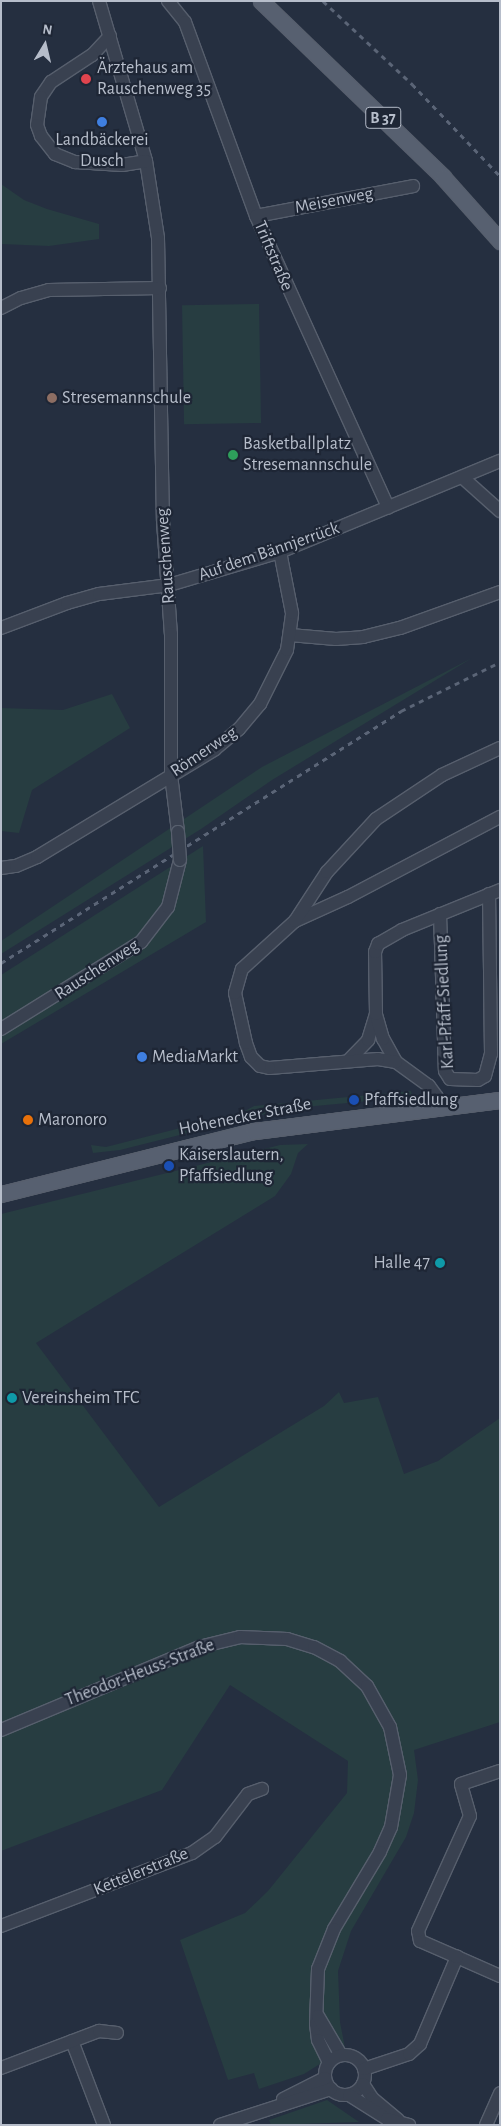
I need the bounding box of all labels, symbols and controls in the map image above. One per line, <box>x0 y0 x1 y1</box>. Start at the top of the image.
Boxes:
north arrow <box>20 20 70 70</box>
text: N <box>41 23 53 38</box>
place label: Ärztehaus am Rauschenweg 35 <box>97 58 211 100</box>
marker: Ärztehaus am Rauschenweg 35 <box>79 72 93 86</box>
road number: B 37 <box>364 105 402 132</box>
marker: Landbäckerei Dusch <box>96 116 108 128</box>
place label: Landbäckerei Dusch <box>55 130 149 172</box>
street label: Meisenweg <box>293 183 375 219</box>
street label: Triftstraße <box>249 218 297 294</box>
place label: Stresemannschule <box>62 387 191 409</box>
marker: Stresemannschule <box>46 392 58 404</box>
place label: Basketballplatz Stresemannschule <box>243 434 372 476</box>
marker: Basketballplatz Stresemannschule <box>227 449 239 461</box>
street label: Rauschenweg <box>152 507 180 605</box>
street label: Auf dem Bännjerrück <box>196 518 342 586</box>
street label: Römerweg <box>167 722 241 782</box>
street label: Karl-Pfaff-Siedlung <box>431 934 459 1070</box>
street label: Rauschenweg <box>51 935 143 1005</box>
place label: MediaMarkt <box>152 1046 238 1068</box>
marker: MediaMarkt <box>136 1051 148 1063</box>
place label: Pfaffsiedlung <box>364 1089 458 1111</box>
street label: Hohenecker Straße <box>177 1094 313 1140</box>
marker: Pfaffsiedlung <box>348 1094 360 1106</box>
place label: Maronoro <box>38 1109 107 1131</box>
marker: Maronoro <box>22 1114 34 1126</box>
place label: Kaiserslautern, Pfaffsiedlung <box>179 1145 284 1188</box>
marker: Kaiserslautern, Pfaffsiedlung <box>163 1160 175 1172</box>
place label: Halle 47 <box>373 1252 430 1274</box>
marker: Halle 47 <box>434 1257 446 1269</box>
place label: Vereinsheim TFC <box>22 1387 139 1409</box>
marker: Vereinsheim TFC <box>6 1392 18 1404</box>
street label: Theodor-Heuss-Straße <box>62 1635 218 1711</box>
street label: Kettelerstraße <box>90 1843 192 1901</box>

